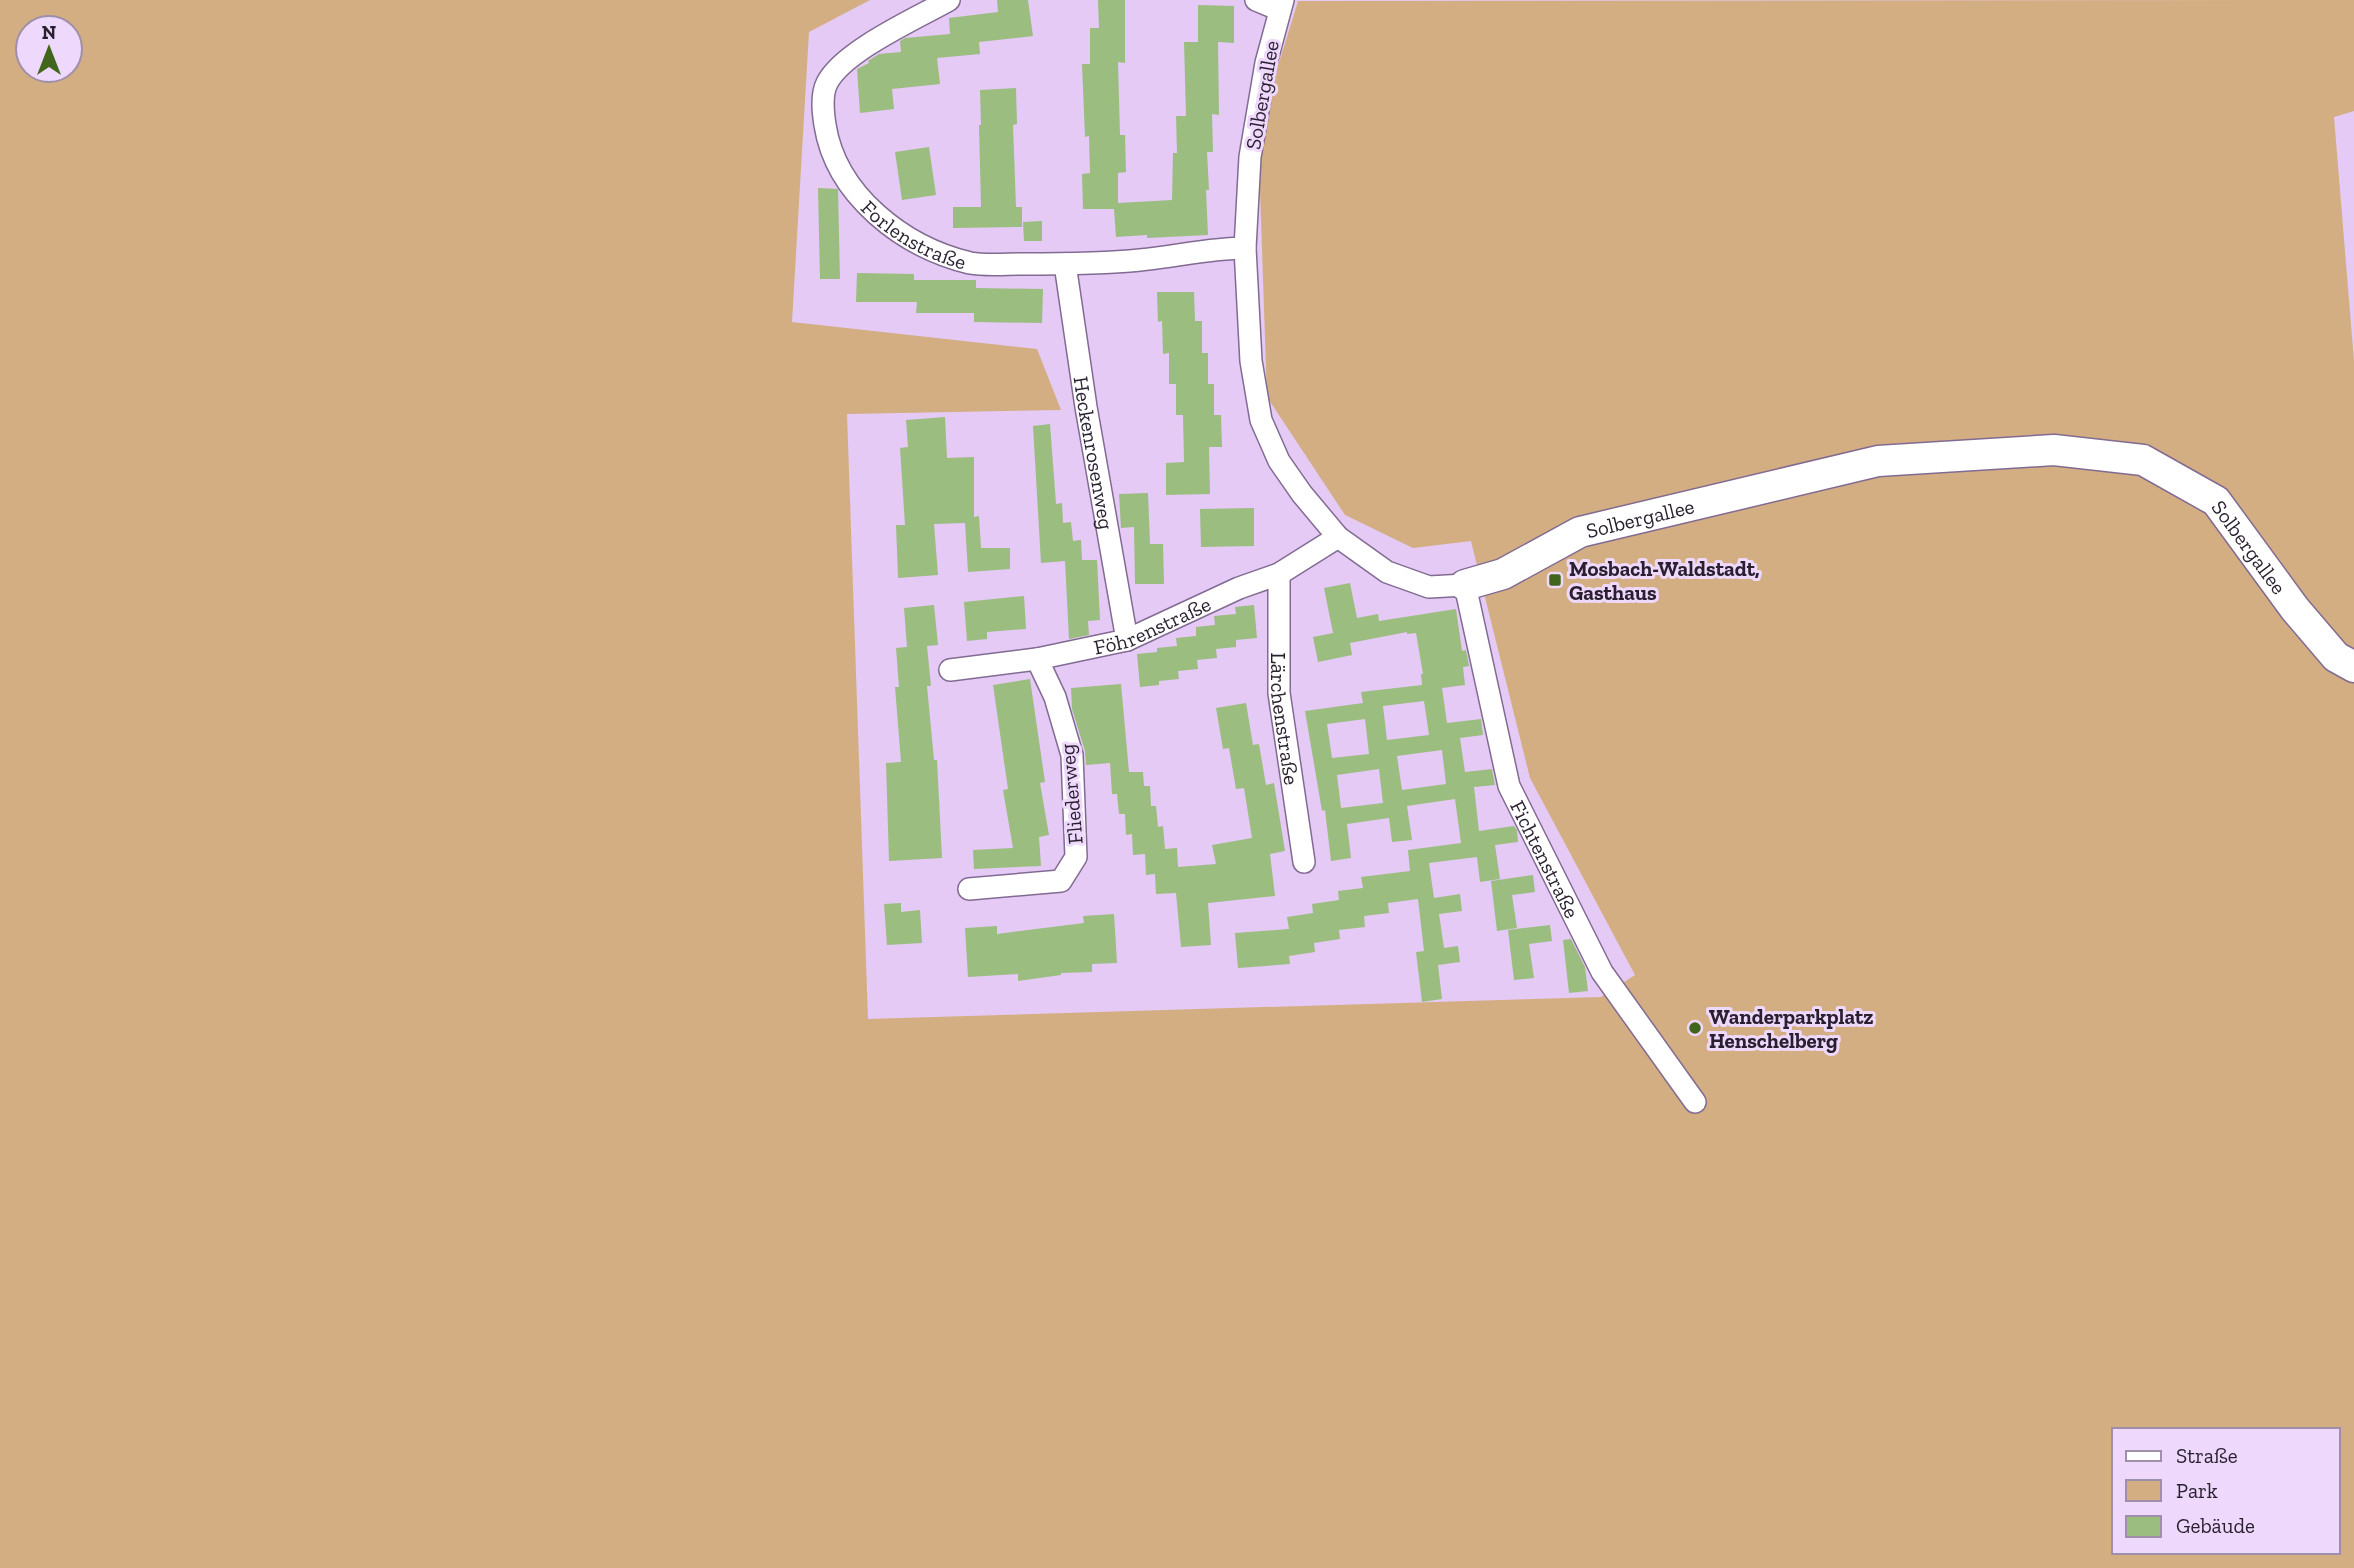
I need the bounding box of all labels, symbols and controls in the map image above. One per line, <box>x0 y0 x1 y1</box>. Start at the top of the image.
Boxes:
north arrow <box>14 14 84 84</box>
text: N <box>42 21 56 44</box>
street label: Solbergallee <box>1240 39 1284 151</box>
street label: Forlenstraße <box>856 194 969 274</box>
street label: Heckenrosenweg <box>1069 374 1120 532</box>
street label: Solbergallee <box>1584 493 1697 543</box>
street label: Solbergallee <box>2207 495 2292 599</box>
place label: Mosbach-Waldstadt, Gasthaus <box>1569 556 1760 605</box>
marker: Mosbach-Waldstadt, Gasthaus <box>1547 572 1563 588</box>
street label: Föhrenstraße <box>1091 591 1214 659</box>
street label: Lärchenstraße <box>1267 652 1305 787</box>
street label: Fliederweg <box>1054 742 1088 845</box>
street label: Fichtenstraße <box>1506 796 1585 922</box>
place label: Wanderparkplatz Henschelberg <box>1709 1004 1873 1053</box>
marker: Wanderparkplatz Henschelberg <box>1687 1020 1703 1036</box>
legend <box>2112 1428 2340 1554</box>
text: Straße <box>2176 1443 2238 1468</box>
text: Park <box>2176 1478 2218 1503</box>
text: Gebäude <box>2176 1513 2255 1538</box>

